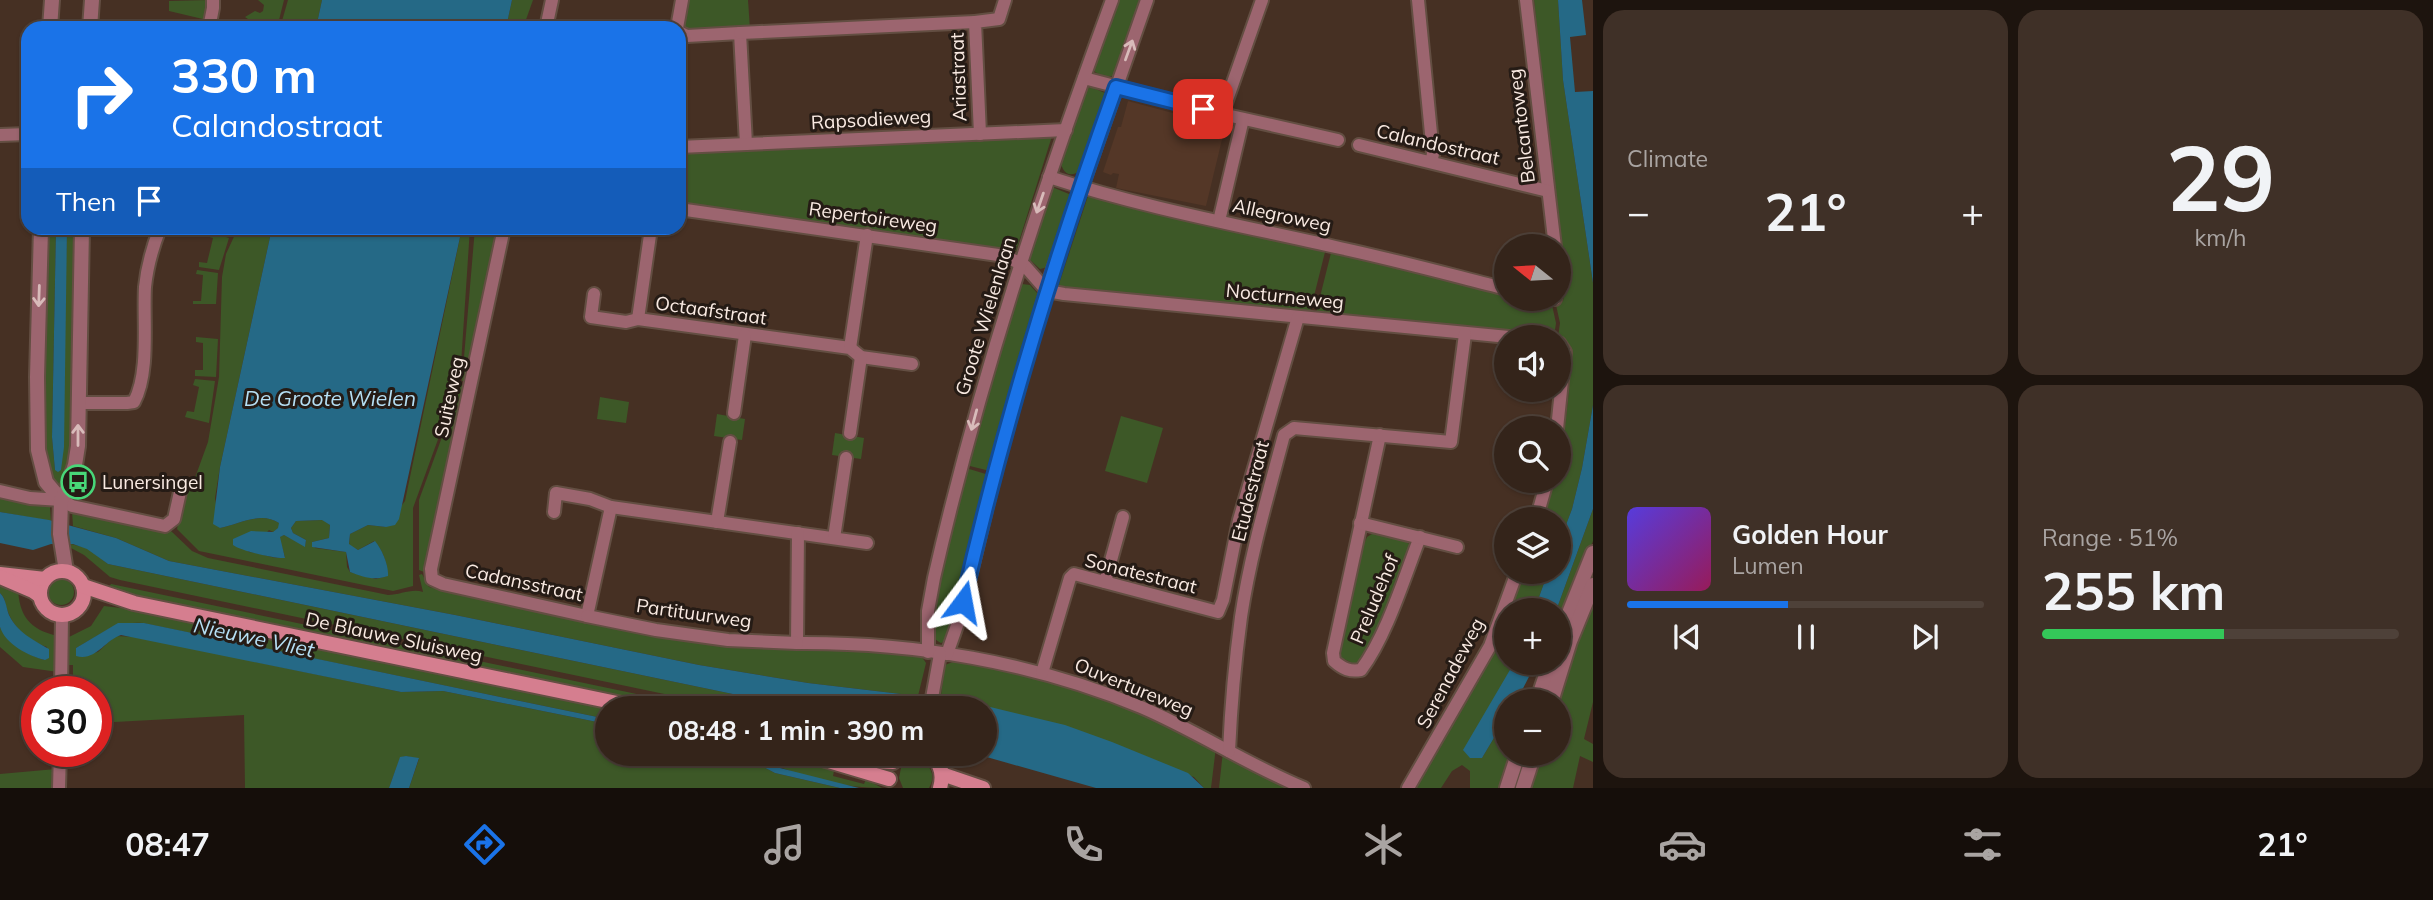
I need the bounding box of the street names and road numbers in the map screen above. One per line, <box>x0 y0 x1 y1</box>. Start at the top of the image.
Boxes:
street label: Ariastraat <box>944 32 972 122</box>
street label: Belcantoweg <box>1502 67 1540 185</box>
street label: Rapsodieweg <box>810 104 932 134</box>
street label: Calandostraat <box>1374 118 1502 170</box>
street label: Allegroweg <box>1230 193 1334 237</box>
street label: Repertoireweg <box>807 196 939 238</box>
street label: Groote Wielenlaan <box>949 234 1021 398</box>
street label: Nocturneweg <box>1225 278 1345 314</box>
street label: Octaafstraat <box>654 290 769 330</box>
street label: Suiteweg <box>429 354 469 440</box>
street label: Etudestraat <box>1226 438 1274 544</box>
street label: Sonatestraat <box>1083 548 1200 599</box>
street label: Preludehof <box>1344 550 1404 647</box>
street label: Cadansstraat <box>463 558 585 606</box>
street label: Partituurweg <box>635 593 753 633</box>
street label: De Blauwe Sluisweg <box>303 607 485 667</box>
street label: Serenadeweg <box>1411 614 1489 732</box>
street label: Ouvertureweg <box>1071 652 1197 722</box>

